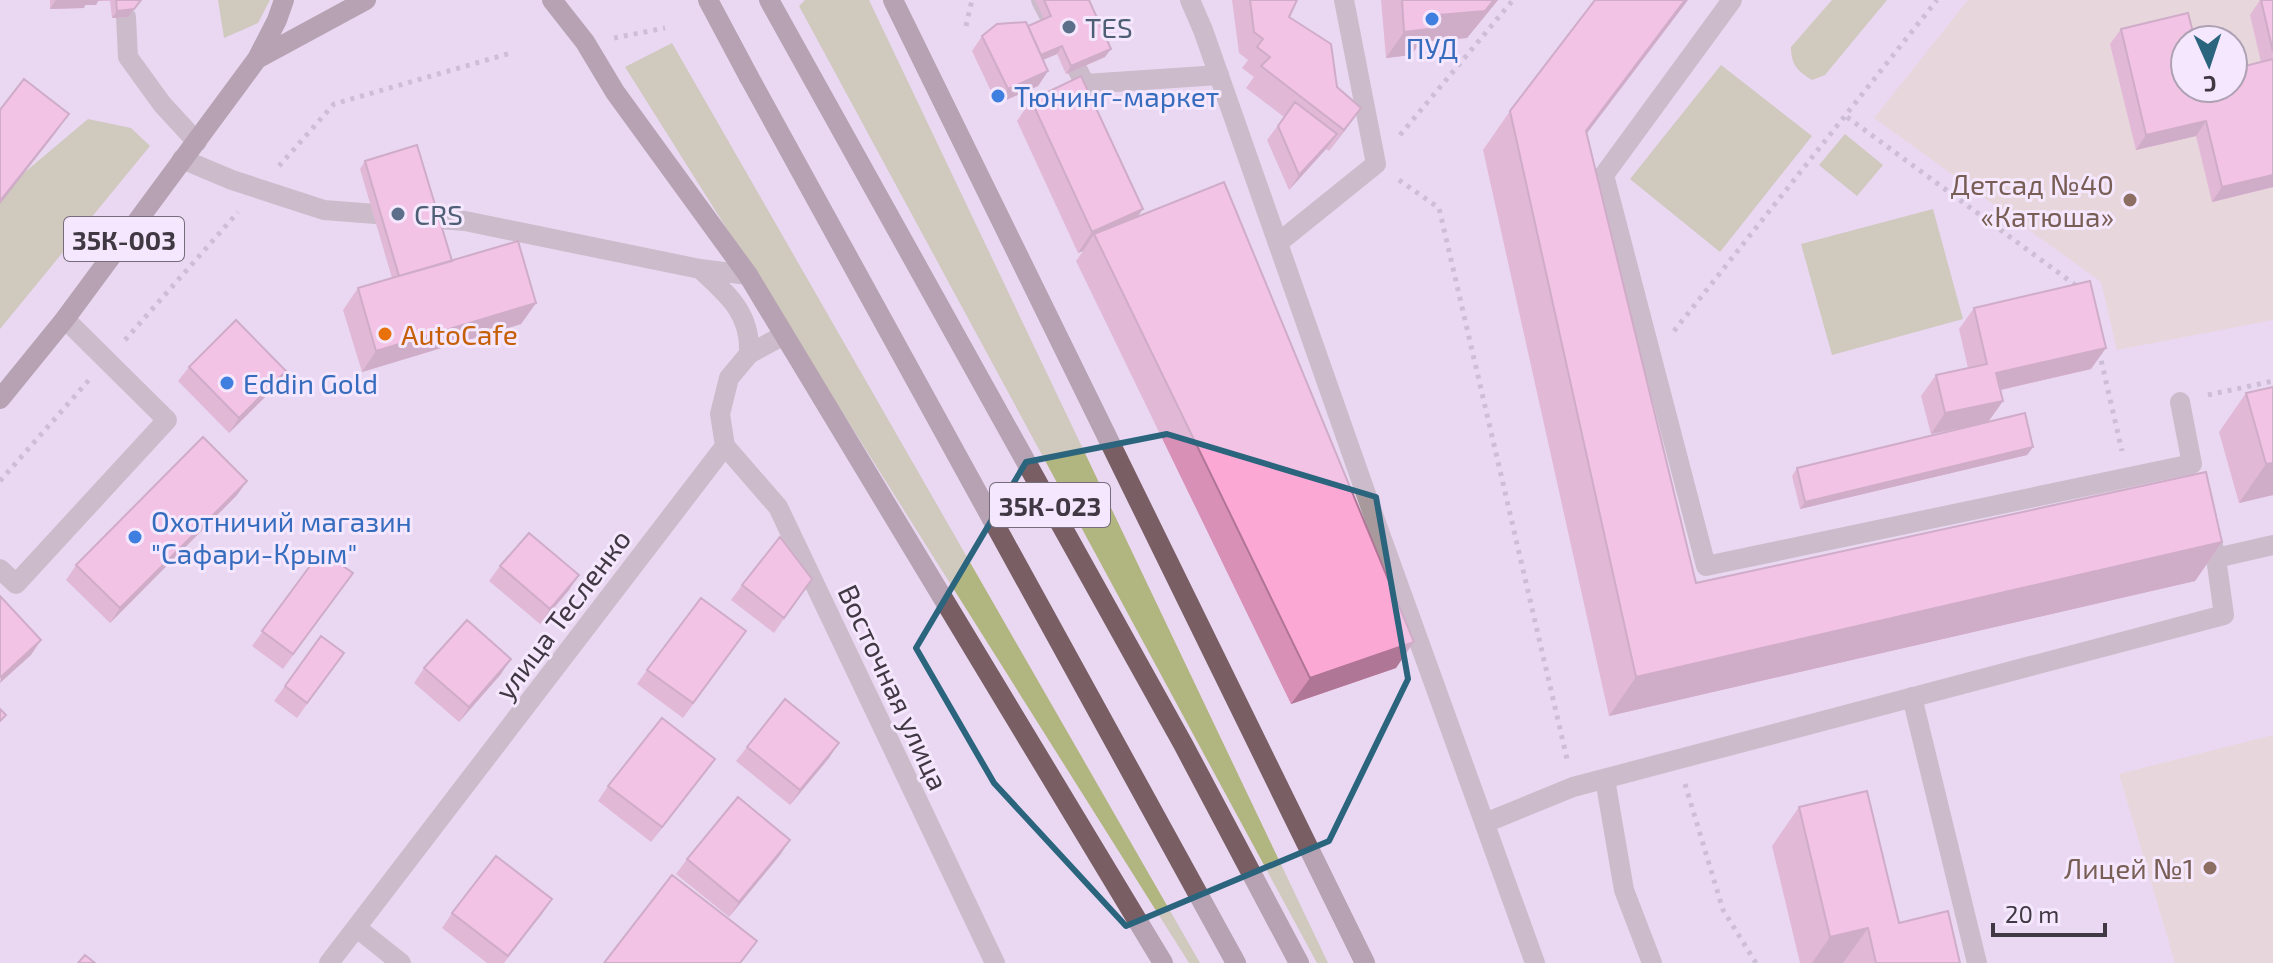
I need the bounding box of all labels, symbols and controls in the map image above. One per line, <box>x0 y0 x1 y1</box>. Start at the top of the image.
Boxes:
place label: TES <box>1085 10 1133 44</box>
marker: ПУД <box>1423 10 1441 28</box>
marker: TES <box>1060 18 1078 36</box>
north arrow <box>2169 24 2249 104</box>
place label: ПУД <box>1406 31 1458 65</box>
text: С <box>2203 72 2217 98</box>
place label: Тюнинг-маркет <box>1014 79 1219 113</box>
marker: Тюнинг-маркет <box>989 87 1007 105</box>
place label: Детсад №40 «Катюша» <box>1951 167 2114 233</box>
marker: Детсад №40 «Катюша» <box>2121 191 2139 209</box>
place label: CRS <box>414 197 463 231</box>
marker: CRS <box>389 205 407 223</box>
road number: 35К-003 <box>64 217 184 261</box>
place label: AutoCafe <box>401 317 518 351</box>
marker: AutoCafe <box>376 325 394 343</box>
place label: Eddin Gold <box>243 366 378 400</box>
marker: Eddin Gold <box>218 374 236 392</box>
road number: 35К-023 <box>990 483 1110 527</box>
place label: Охотничий магазин "Сафари-Крым" <box>151 504 412 570</box>
street label: улица Тесленко <box>487 522 637 706</box>
marker: Охотничий магазин "Сафари-Крым" <box>126 528 144 546</box>
street label: Восточная улица <box>831 579 957 795</box>
place label: Лицей №1 <box>2064 851 2194 885</box>
marker: Лицей №1 <box>2201 859 2219 877</box>
scale bar <box>1993 887 2105 937</box>
text: 20 m <box>2005 899 2059 928</box>

